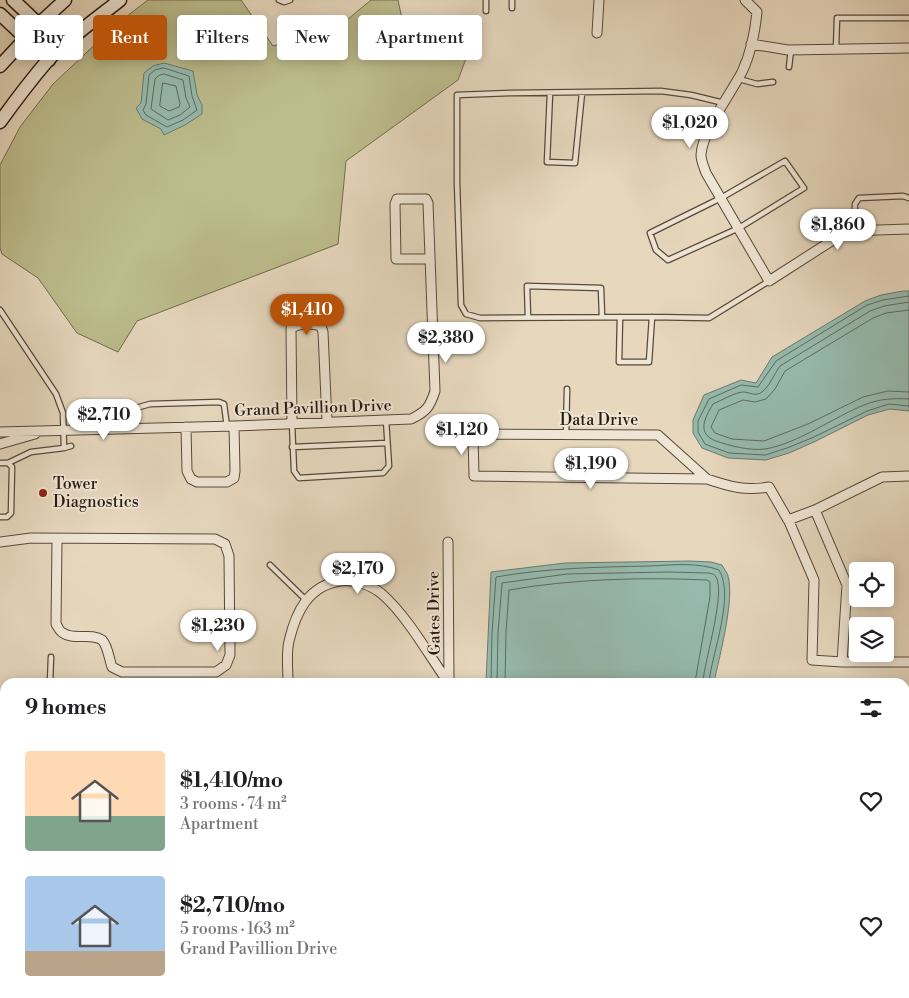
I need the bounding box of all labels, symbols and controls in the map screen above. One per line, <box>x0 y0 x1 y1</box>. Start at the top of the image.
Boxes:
chip: Buy <box>15 15 83 60</box>
chip: Rent <box>93 15 167 60</box>
chip: Filters <box>177 15 267 60</box>
chip: New <box>277 15 348 60</box>
chip: Apartment <box>358 15 482 60</box>
pin: $1,020 <box>649 106 731 149</box>
text: $1,020 <box>662 113 718 133</box>
pin: $1,860 <box>797 208 879 251</box>
text: $1,860 <box>811 215 865 235</box>
pin: $1,410 <box>266 294 348 336</box>
text: $1,410 <box>281 300 333 320</box>
pin: $2,380 <box>405 322 487 364</box>
text: $2,380 <box>418 328 474 348</box>
street label: Grand Pavillion Drive <box>234 395 392 421</box>
pin: $2,710 <box>63 398 145 441</box>
text: $2,710 <box>77 405 131 425</box>
street label: Data Drive <box>560 410 638 430</box>
pin: $1,120 <box>421 414 503 456</box>
text: $1,120 <box>436 420 488 440</box>
pin: $1,190 <box>550 448 632 490</box>
text: $1,190 <box>565 454 617 474</box>
place label: Tower Diagnostics <box>53 474 139 512</box>
marker: Tower Diagnostics <box>37 487 49 499</box>
pin: $2,170 <box>317 552 399 595</box>
text: $2,170 <box>332 559 384 579</box>
map controls <box>849 562 894 662</box>
button: locate <box>849 562 894 607</box>
street label: Gates Drive <box>423 571 445 655</box>
pin: $1,230 <box>177 610 259 652</box>
text: $1,230 <box>191 616 245 636</box>
button: layers <box>849 617 894 662</box>
icon: filters <box>857 694 885 722</box>
text: 9 homes <box>25 695 106 721</box>
text: $1,410/mo <box>180 768 283 794</box>
icon: home <box>65 771 125 831</box>
icon: heart <box>857 787 885 815</box>
text: 3 rooms · 74 m² <box>180 794 287 814</box>
text: Apartment <box>180 814 259 834</box>
text: $2,710/mo <box>180 893 285 919</box>
icon: home <box>65 896 125 956</box>
icon: heart <box>857 912 885 940</box>
text: 5 rooms · 163 m² <box>180 919 295 939</box>
text: Grand Pavillion Drive <box>180 939 337 959</box>

